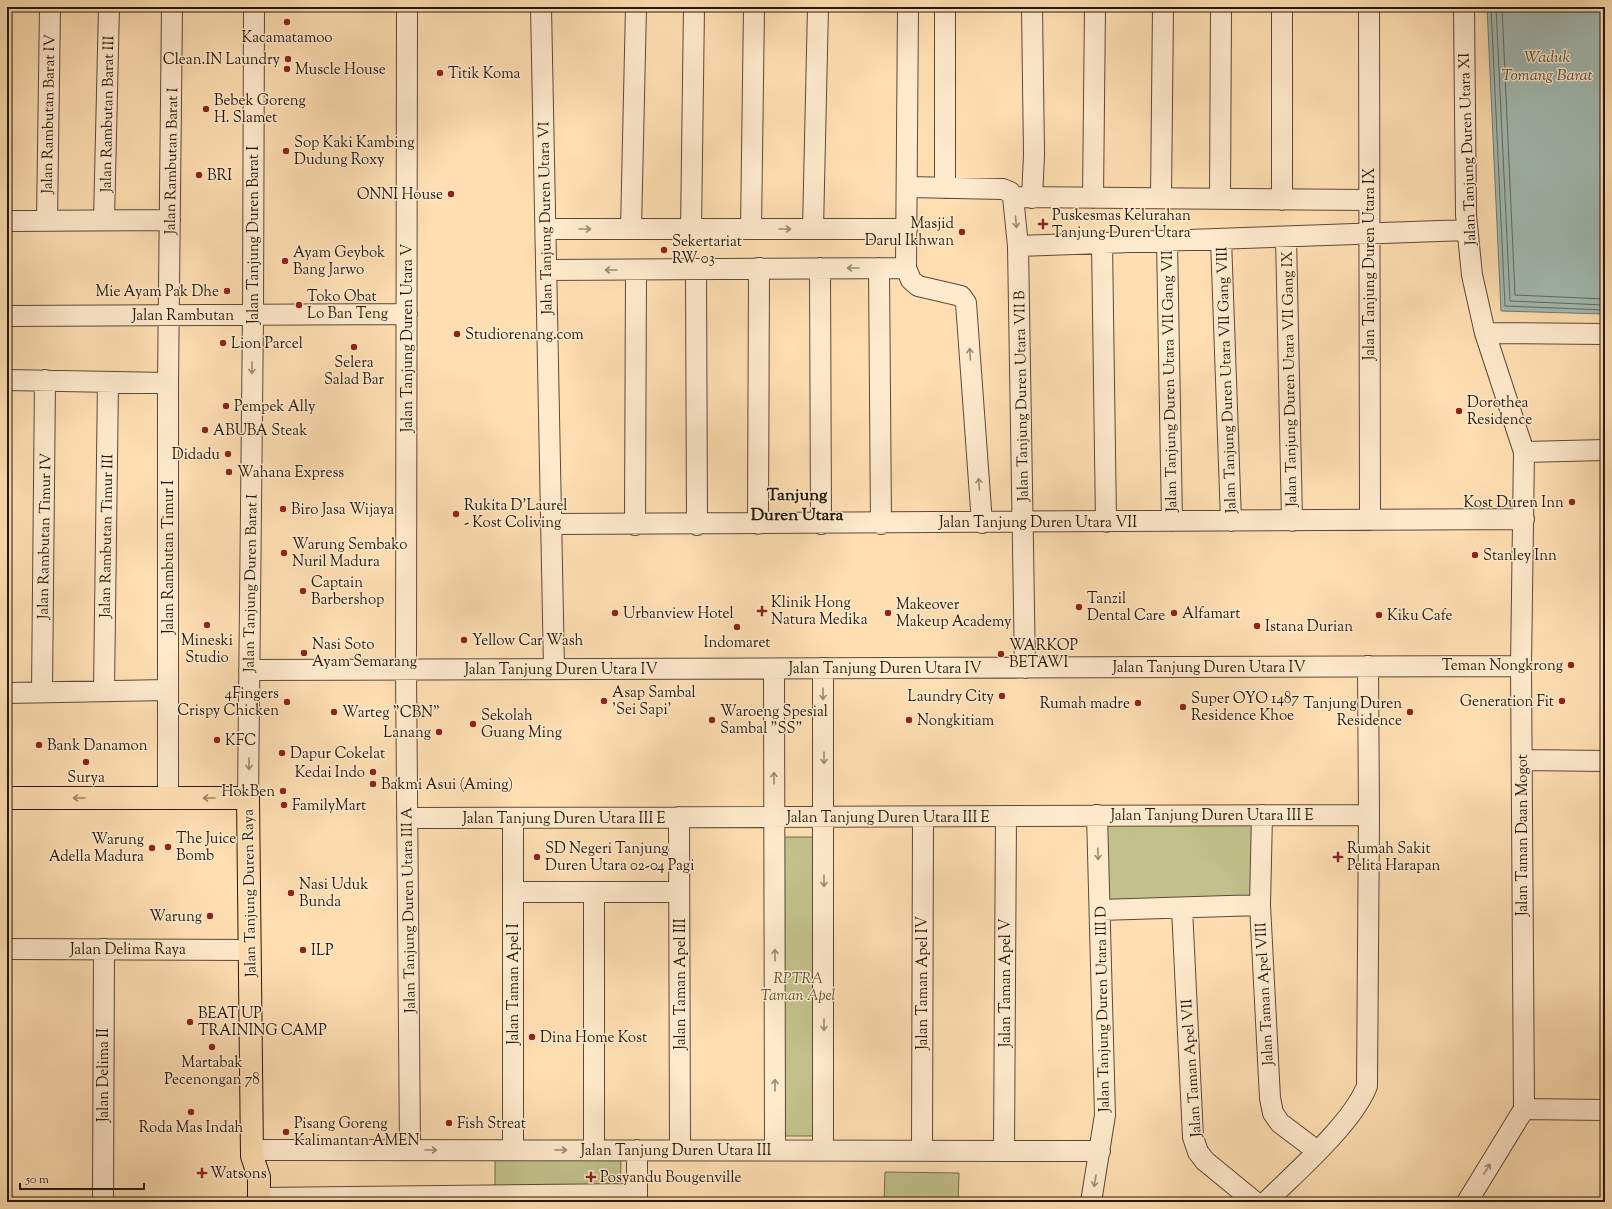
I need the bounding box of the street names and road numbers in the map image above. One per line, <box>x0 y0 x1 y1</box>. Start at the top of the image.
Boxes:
street label: Jalan Rambutan Barat IV <box>38 34 61 195</box>
street label: Jalan Rambutan Barat III <box>97 35 120 194</box>
street label: Jalan Tanjung Duren Utara XI <box>1455 52 1482 246</box>
street label: Jalan Rambutan Barat I <box>161 87 184 236</box>
street label: Jalan Tanjung Duren Utara VI <box>534 121 559 316</box>
street label: Jalan Tanjung Duren Barat I <box>244 146 265 325</box>
street label: Jalan Tanjung Duren Utara IX <box>1360 168 1381 361</box>
street label: Jalan Tanjung Duren Utara V <box>398 244 419 433</box>
street label: Jalan Tanjung Duren Utara VII Gang VIII <box>1212 246 1243 515</box>
street label: Jalan Tanjung Duren Utara VII Gang VII <box>1158 250 1183 513</box>
street label: Jalan Tanjung Duren Utara VII Gang IX <box>1278 251 1303 508</box>
street label: Jalan Tanjung Duren Utara VII B <box>1010 290 1035 503</box>
street label: Jalan Rambutan <box>131 306 234 327</box>
street label: Jalan Rambutan Timur IV <box>34 453 57 620</box>
street label: Jalan Rambutan Timur III <box>96 454 119 619</box>
street label: Jalan Rambutan Timur I <box>159 480 180 635</box>
street label: Jalan Tanjung Duren Barat I <box>239 494 264 673</box>
street label: Jalan Tanjung Duren Utara VII <box>938 513 1137 534</box>
street label: Jalan Tanjung Duren Utara IV <box>1111 658 1306 679</box>
street label: Jalan Tanjung Duren Utara IV <box>787 659 982 680</box>
street label: Jalan Tanjung Duren Utara IV <box>463 660 658 681</box>
street label: Jalan Taman Daan Mogot <box>1513 754 1534 917</box>
street label: Jalan Tanjung Duren Utara III E <box>1109 806 1314 827</box>
street label: Jalan Tanjung Duren Utara III A <box>397 807 422 1014</box>
street label: Jalan Tanjung Duren Utara III E <box>785 808 990 829</box>
street label: Jalan Tanjung Duren Raya <box>239 809 262 978</box>
street label: Jalan Tanjung Duren Utara III E <box>461 809 666 830</box>
street label: Jalan Tanjung Duren Utara III D <box>1091 906 1116 1113</box>
street label: Jalan Taman Apel IV <box>913 916 934 1051</box>
street label: Jalan Taman Apel III <box>671 918 692 1051</box>
street label: Jalan Taman Apel V <box>996 919 1017 1048</box>
street label: Jalan Taman Apel VIII <box>1251 922 1280 1067</box>
street label: Jalan Taman Apel I <box>504 923 525 1046</box>
street label: Jalan Delima Raya <box>69 940 186 961</box>
street label: Jalan Taman Apel VII <box>1177 998 1208 1139</box>
street label: Jalan Delima II <box>94 1028 115 1123</box>
street label: Jalan Tanjung Duren Utara III <box>580 1141 772 1162</box>

